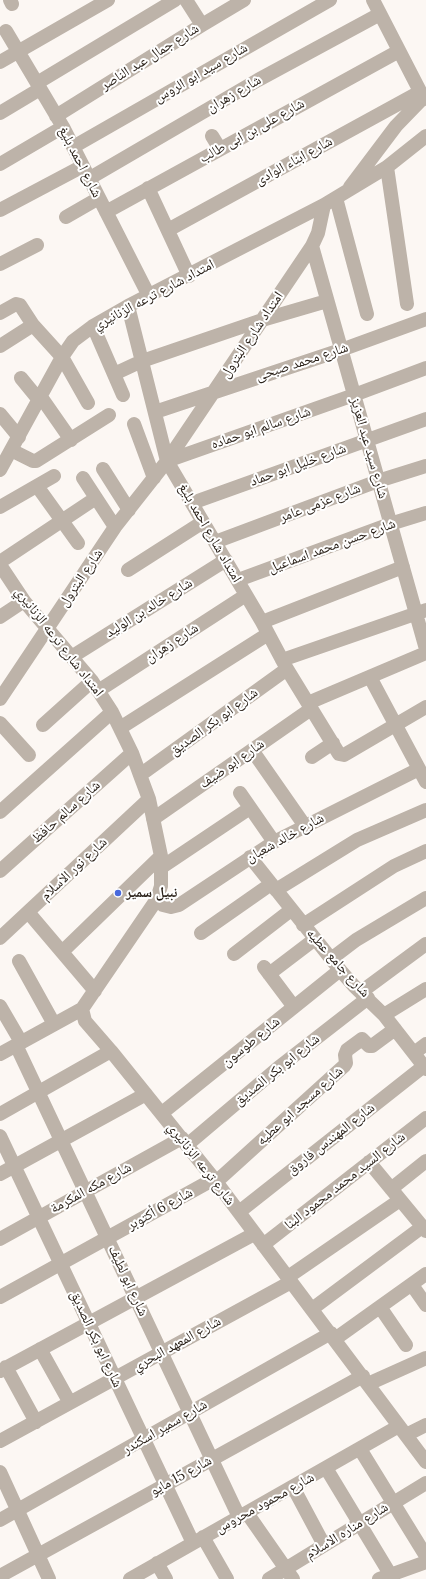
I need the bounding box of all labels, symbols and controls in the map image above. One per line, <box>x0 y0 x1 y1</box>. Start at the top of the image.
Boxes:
street label: شارع جمال عبد الناصر <box>98 20 202 94</box>
street label: شارع سيد ابو الروس <box>151 39 251 107</box>
street label: شارع زهران <box>204 72 264 116</box>
street label: شارع على بن ابى طالب <box>197 95 307 167</box>
street label: شارع احمد بليغ <box>55 124 105 200</box>
street label: شارع ابناء الوادى <box>253 133 335 189</box>
street label: امتداد شارع ترعه الزنانيري <box>91 256 217 334</box>
street label: امتداد شارع البترول <box>217 289 287 381</box>
street label: شارع محمد صبحى <box>254 339 350 385</box>
street label: شارع سيد عبد العزيز <box>347 395 391 501</box>
street label: شارع سالم ابو حماده <box>209 403 313 453</box>
street label: شارع خليل ابو حماد <box>248 440 348 490</box>
street label: امتداد شارع احمد بليغ <box>175 480 245 586</box>
street label: شارع عزمى عامر <box>277 480 363 526</box>
street label: شارع حسن محمد اسماعيل <box>266 515 398 577</box>
street label: شارع البترول <box>56 546 106 610</box>
street label: شارع خالد بن الوليد <box>102 575 196 641</box>
street label: امتداد شارع ترعه الزنانيري <box>11 584 107 700</box>
street label: شارع زهران <box>142 620 202 666</box>
street label: شارع ابو بكر الصديق <box>167 684 261 760</box>
street label: شارع ابو ضيف <box>196 736 268 792</box>
street label: شارع سالم حافظ <box>28 777 104 847</box>
street label: شارع خالد شعبان <box>243 810 327 866</box>
street label: شارع نور الاسلام <box>37 834 111 904</box>
place label: نبيل سمير <box>126 885 177 901</box>
marker: نبيل سمير <box>113 888 123 898</box>
street label: شارع جامع عطيه <box>303 925 373 1001</box>
street label: شارع طوسون <box>218 1013 284 1071</box>
street label: شارع ابو بكر الصديق <box>231 1030 323 1110</box>
street label: شارع مسجد ابو عطيه <box>253 1063 347 1149</box>
street label: شارع المهندس فاروق <box>284 1100 378 1178</box>
street label: شارع ترعه الزنانيري <box>163 1119 239 1209</box>
street label: شارع السيد محمد محمود البنا <box>281 1129 409 1233</box>
street label: شارع مكه المكرمة <box>48 1159 134 1217</box>
street label: شارع 6 أكتوبر <box>124 1184 196 1234</box>
street label: شارع ابو لطيف <box>104 1243 152 1319</box>
street label: شارع ابو بكر الصديق <box>66 1288 126 1390</box>
street label: شارع المعهد البحري <box>130 1313 224 1375</box>
street label: شارع سمير اسكندر <box>120 1396 210 1458</box>
street label: شارع 15 مايو <box>147 1452 215 1500</box>
street label: شارع محمود محروس <box>213 1469 317 1537</box>
street label: شارع مناره الاسلام <box>303 1499 391 1563</box>

